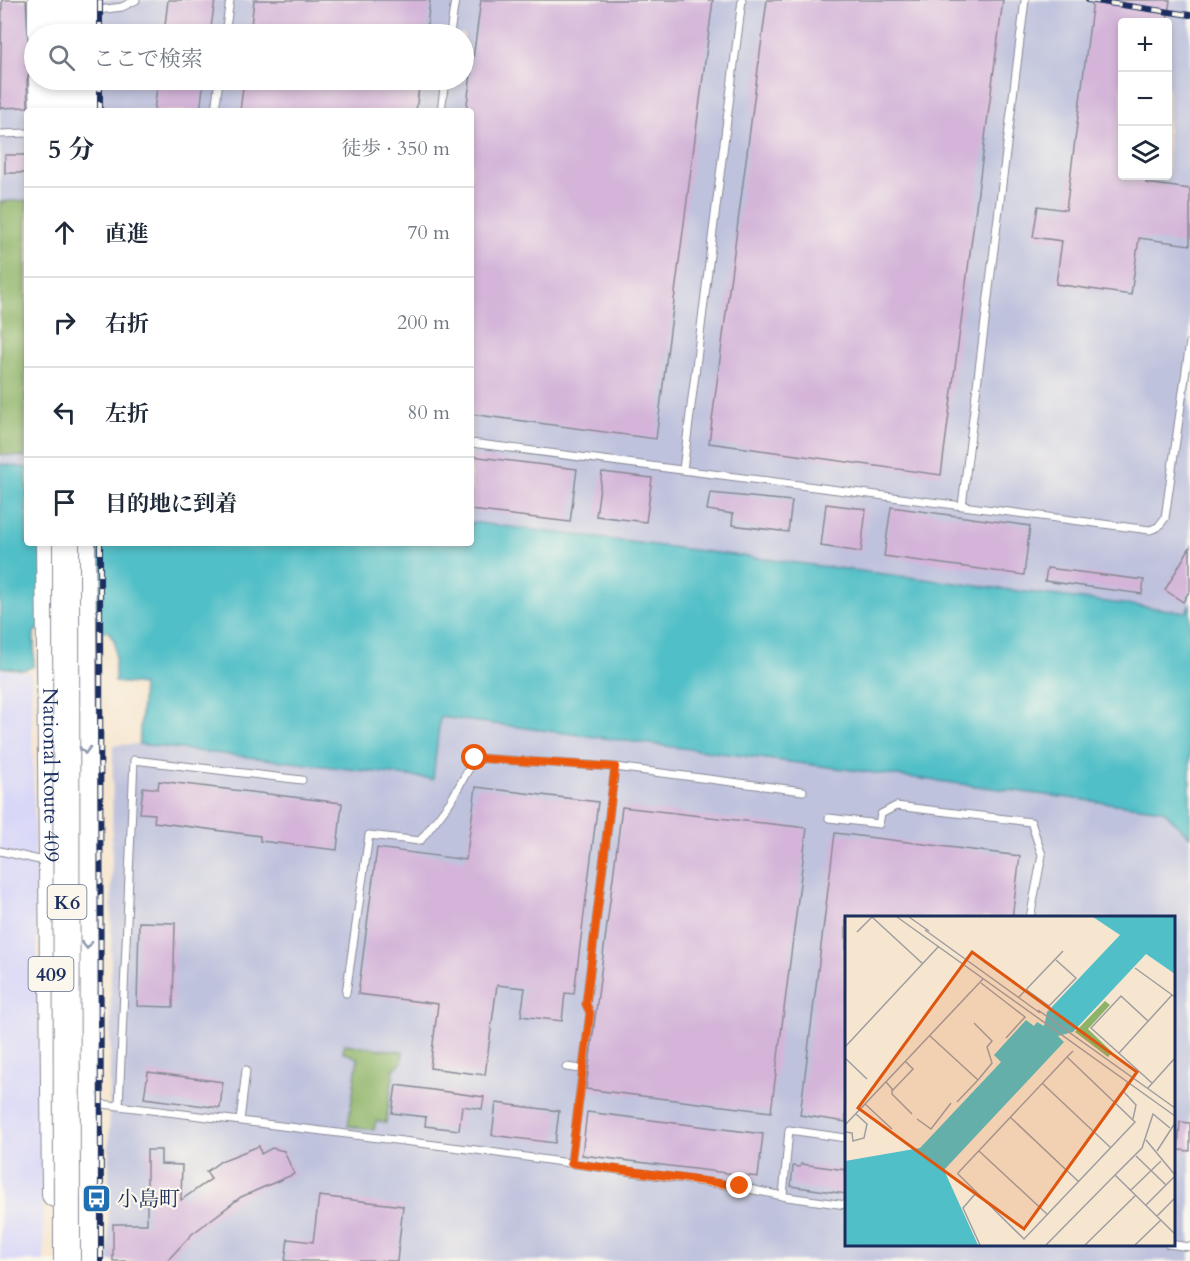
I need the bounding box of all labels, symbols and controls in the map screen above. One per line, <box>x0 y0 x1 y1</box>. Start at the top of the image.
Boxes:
map controls <box>1118 18 1172 180</box>
button: + <box>1118 18 1172 72</box>
search box <box>24 24 474 90</box>
icon: search <box>45 41 78 74</box>
text: ここで検索 <box>93 44 203 74</box>
button: − <box>1118 72 1172 126</box>
button: layers <box>1118 126 1172 180</box>
text: 5 分 <box>48 132 94 167</box>
text: 徒歩 · 350 m <box>341 135 450 162</box>
icon: ahead <box>48 216 81 249</box>
text: 直進 <box>105 219 149 249</box>
text: 70 m <box>407 219 450 246</box>
icon: right <box>48 306 81 339</box>
text: 右折 <box>105 309 149 339</box>
text: 200 m <box>397 309 450 336</box>
icon: left <box>48 396 81 429</box>
text: 左折 <box>105 399 149 429</box>
text: 80 m <box>407 399 450 426</box>
icon: arrive <box>48 486 81 519</box>
text: 目的地に到着 <box>105 489 237 519</box>
street label: National Route 409 <box>36 688 66 863</box>
route start <box>461 744 487 770</box>
one-way arrow <box>78 745 91 754</box>
road number: K6 <box>48 885 86 919</box>
inset map <box>845 916 1175 1246</box>
one-way arrow <box>81 940 93 949</box>
road number: 409 <box>28 957 74 991</box>
route end <box>726 1172 752 1198</box>
bus stop icon: 小島町 <box>80 1183 112 1215</box>
place label: 小島町 <box>117 1185 180 1214</box>

